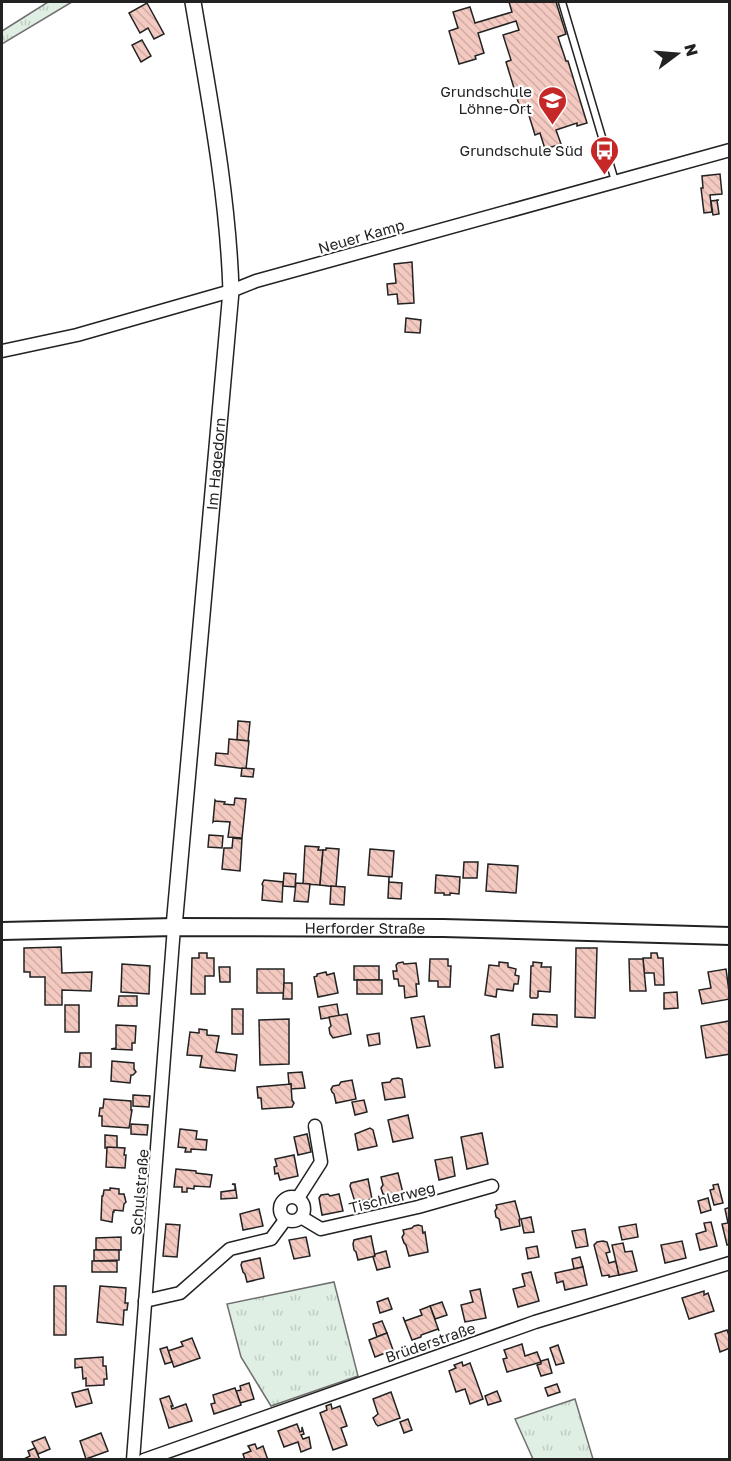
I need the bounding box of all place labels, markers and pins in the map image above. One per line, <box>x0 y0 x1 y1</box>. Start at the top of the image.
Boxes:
place label: Grundschule Löhne-Ort <box>440 82 532 117</box>
school or university icon: Grundschule Löhne-Ort <box>537 84 569 126</box>
bus stop icon: Grundschule Süd <box>588 134 620 176</box>
place label: Grundschule Süd <box>460 141 583 159</box>

